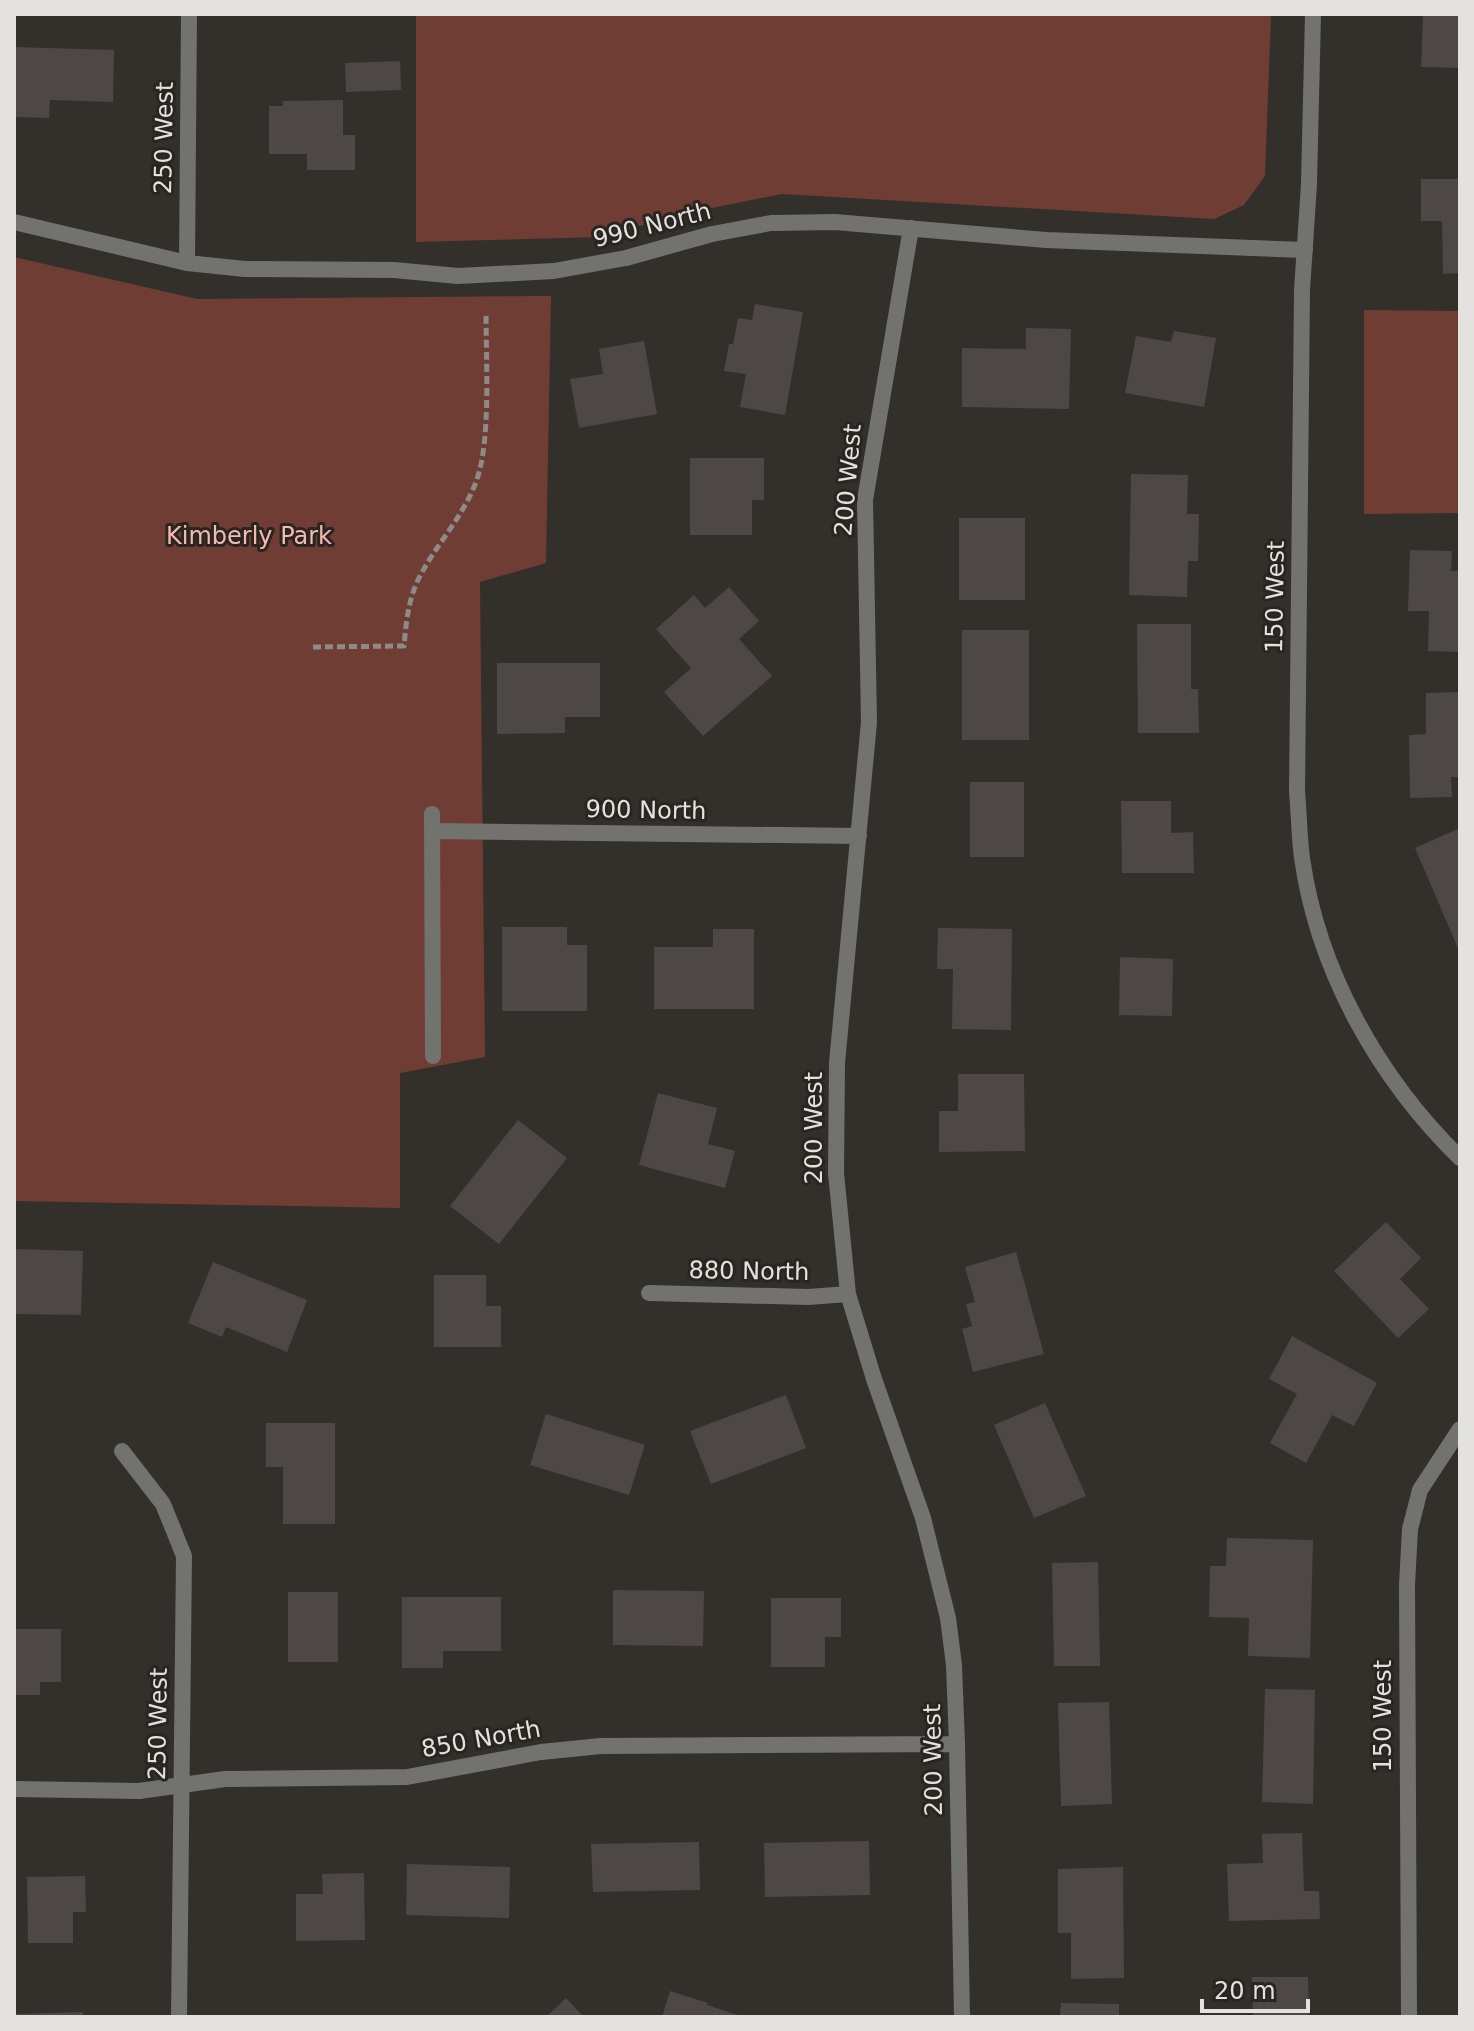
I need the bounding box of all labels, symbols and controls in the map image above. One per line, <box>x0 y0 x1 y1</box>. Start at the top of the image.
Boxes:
street label: 250 West <box>149 82 179 194</box>
street label: 990 North <box>590 197 714 253</box>
street label: 200 West <box>829 423 867 537</box>
park label: Kimberly Park <box>166 522 332 550</box>
street label: 150 West <box>1260 541 1290 653</box>
street label: 900 North <box>585 795 707 825</box>
street label: 200 West <box>800 1072 828 1184</box>
street label: 880 North <box>688 1256 810 1286</box>
street label: 150 West <box>1369 1660 1397 1772</box>
street label: 250 West <box>143 1668 173 1780</box>
street label: 200 West <box>918 1704 948 1816</box>
street label: 850 North <box>419 1715 543 1763</box>
scale bar <box>1202 1963 1308 2013</box>
text: 20 m <box>1214 1977 1276 2005</box>

